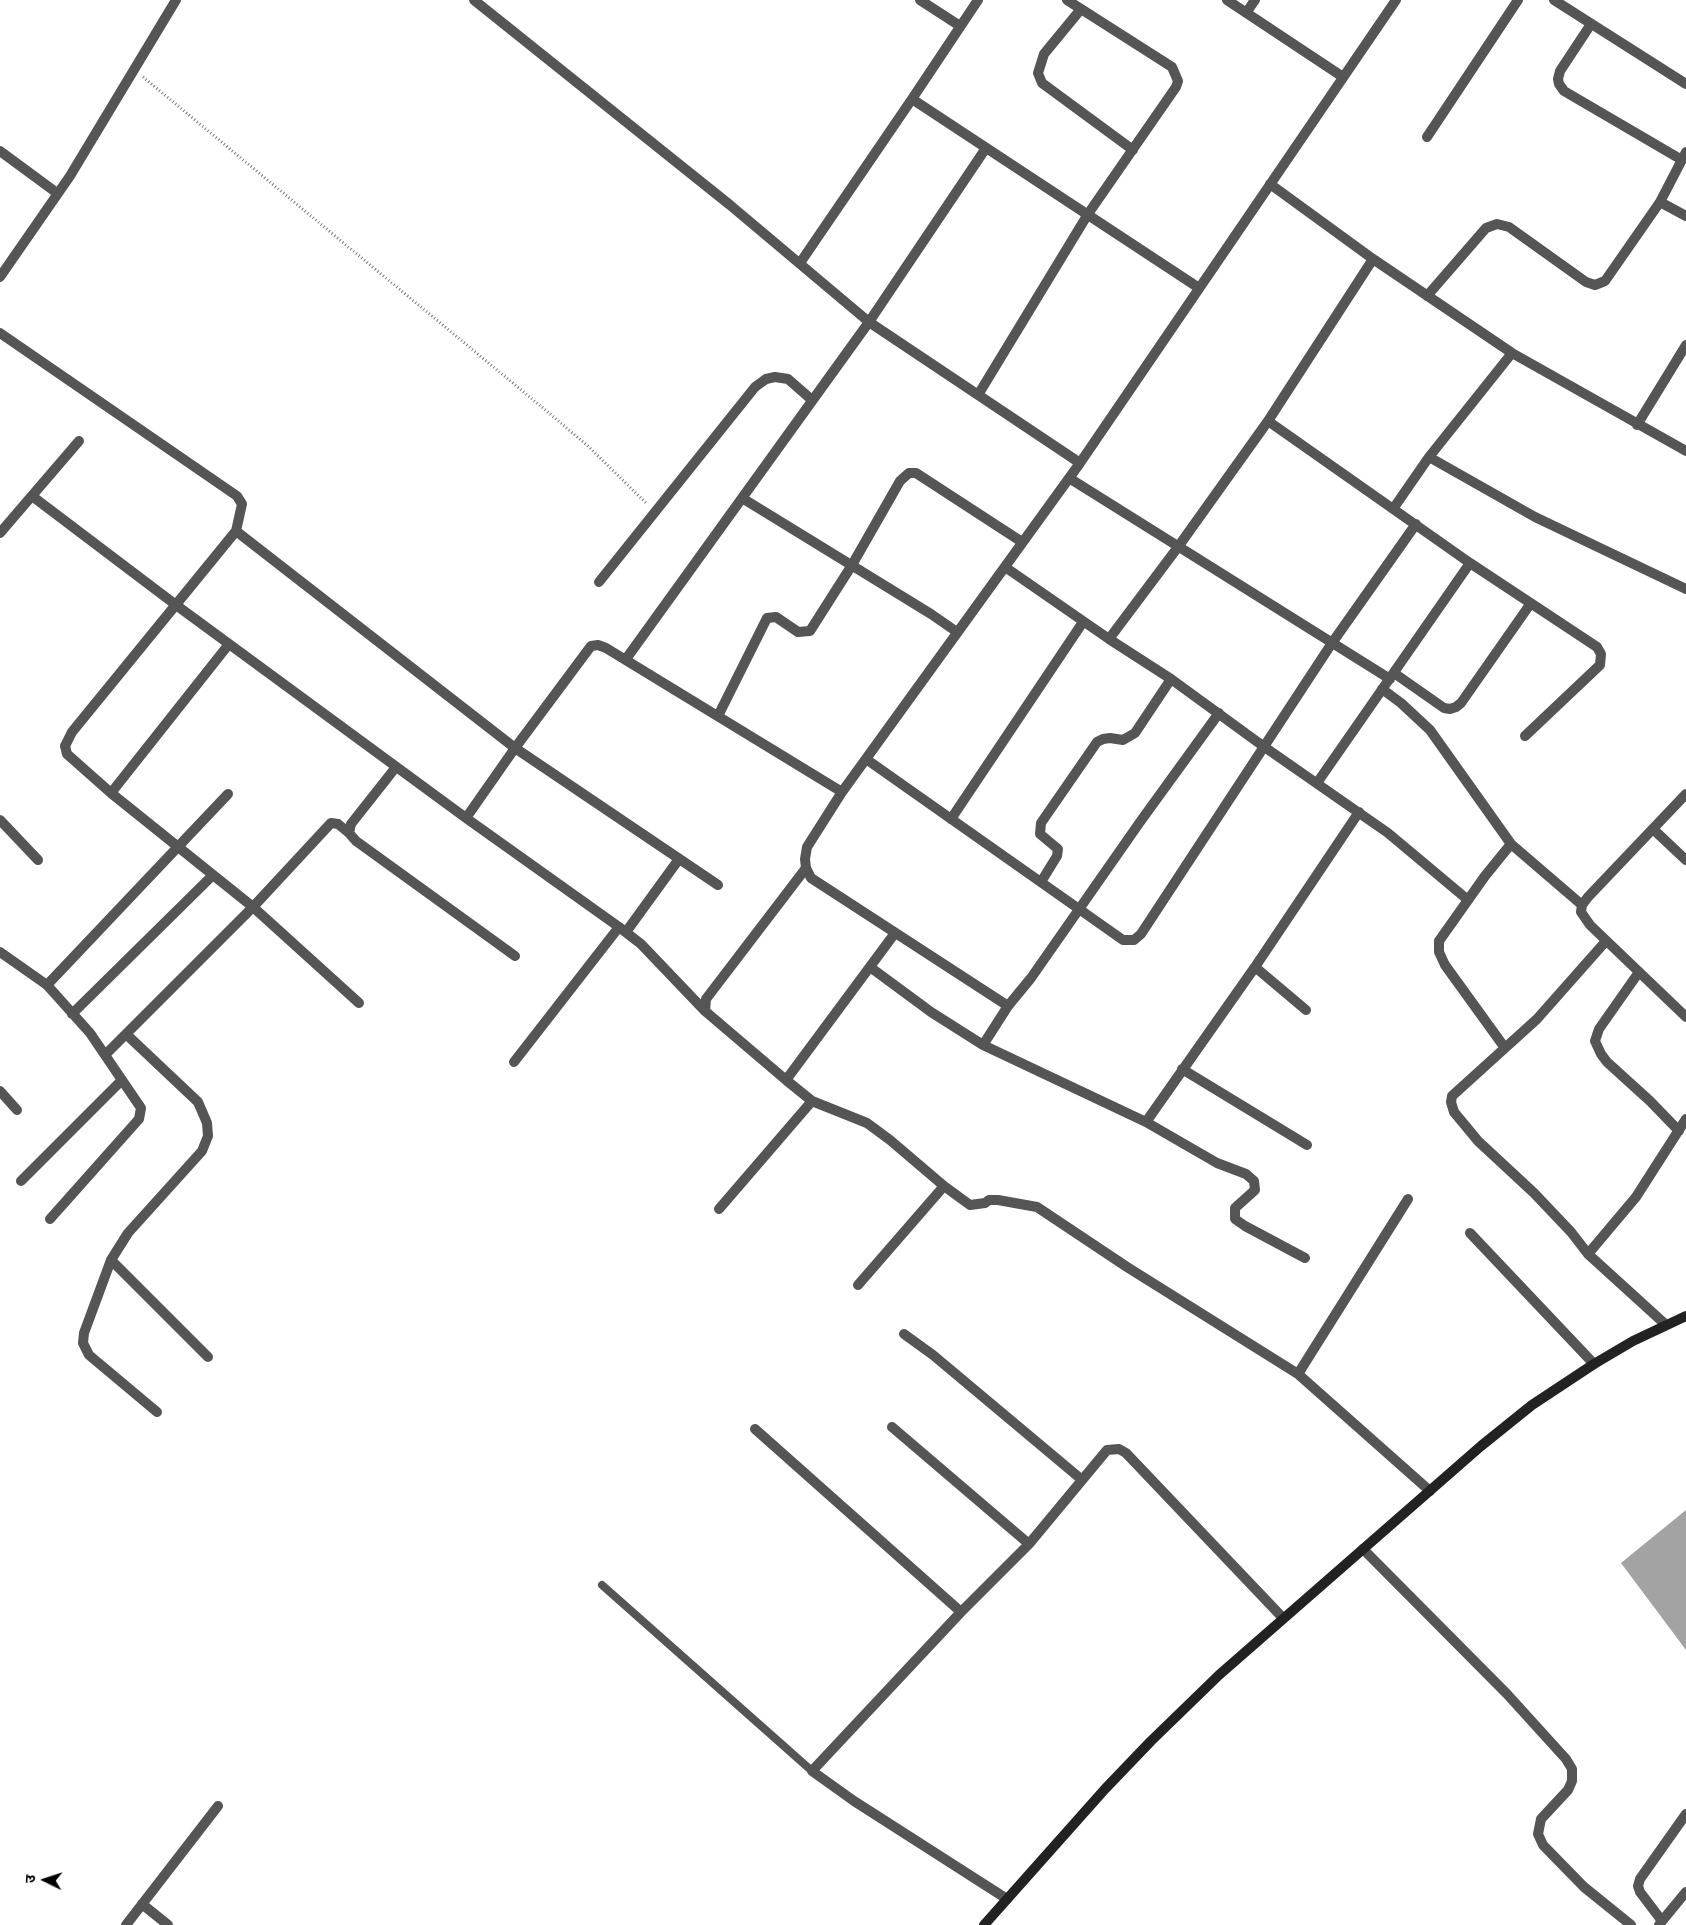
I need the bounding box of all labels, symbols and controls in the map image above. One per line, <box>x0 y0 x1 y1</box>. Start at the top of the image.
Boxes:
north arrow <box>20 1855 70 1905</box>
text: उ <box>22 1874 38 1884</box>

